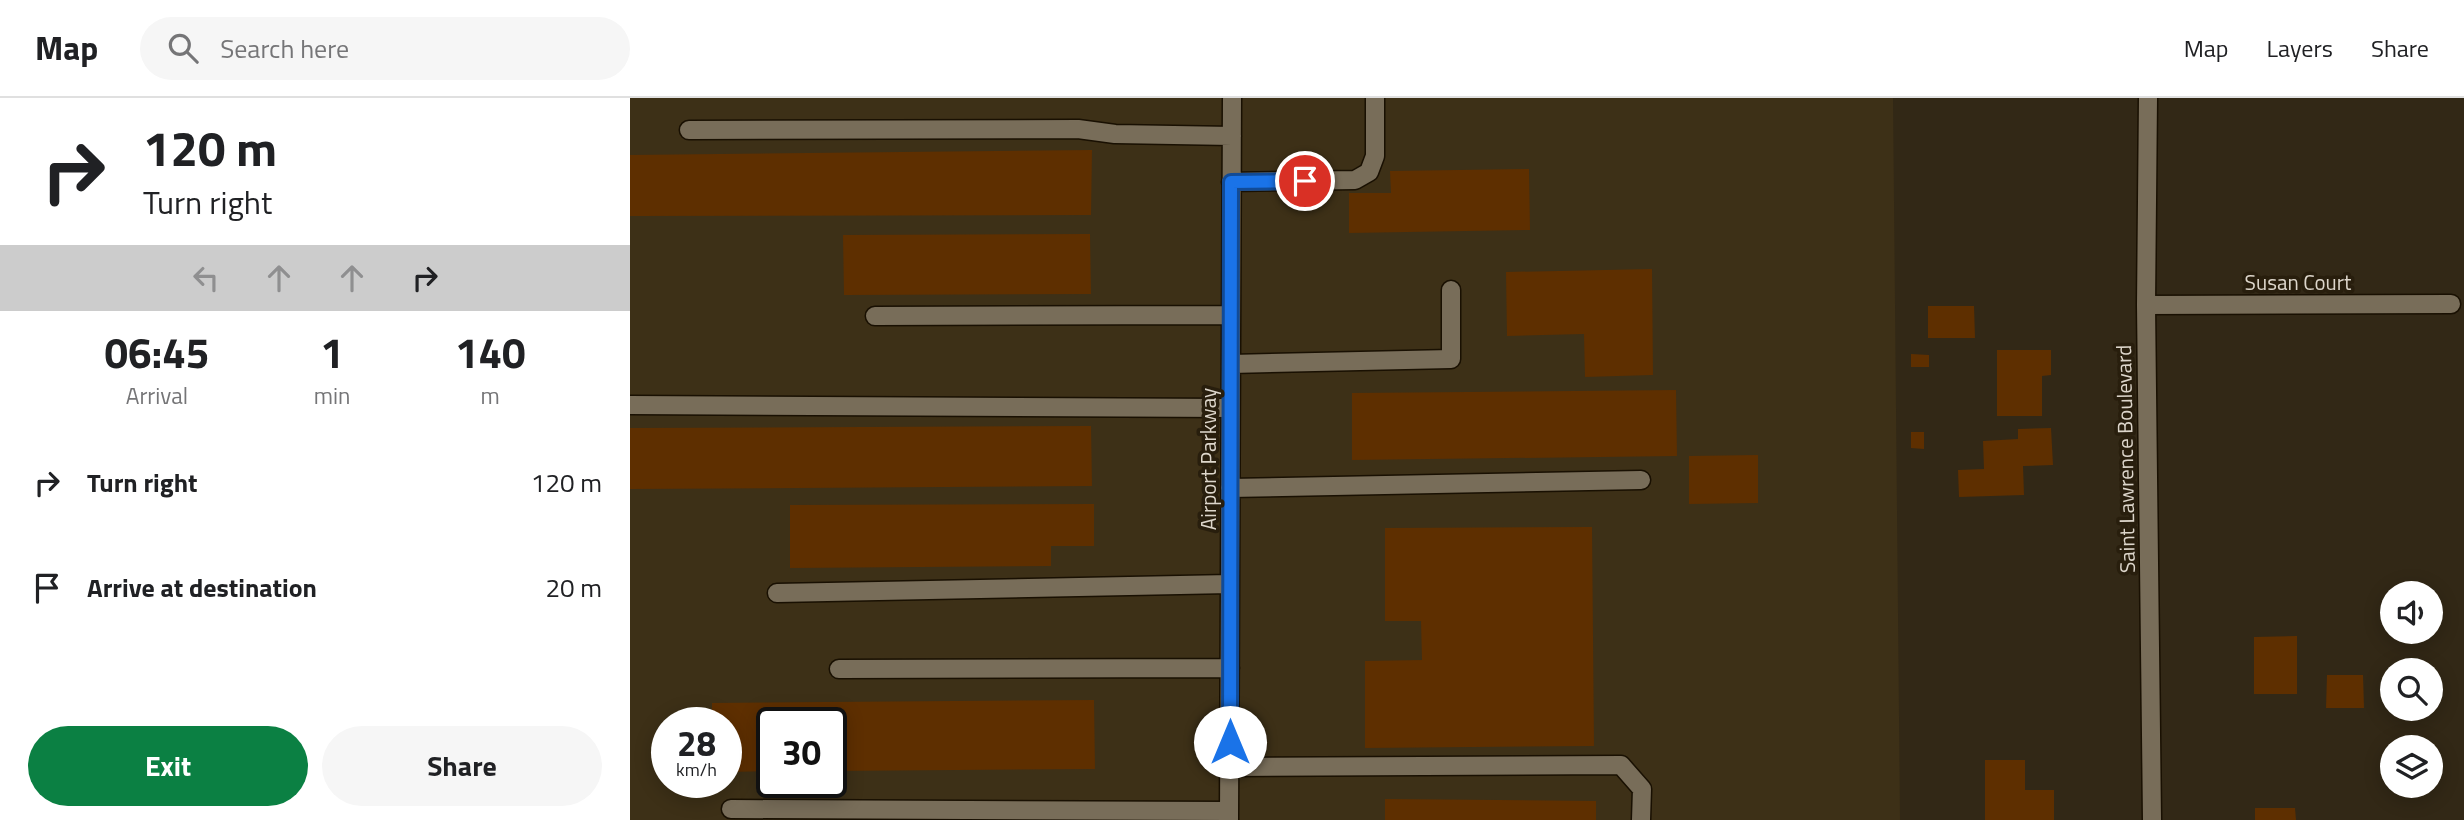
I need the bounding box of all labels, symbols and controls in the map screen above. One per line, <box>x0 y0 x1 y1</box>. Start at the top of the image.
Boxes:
search box <box>140 17 630 80</box>
text: Map <box>35 23 98 73</box>
icon: search <box>164 29 202 67</box>
text: Search here <box>220 29 349 68</box>
text: Map <box>2184 30 2229 66</box>
text: Layers <box>2267 30 2333 66</box>
text: Share <box>2371 30 2429 66</box>
text: 120 m <box>143 110 277 185</box>
icon: right <box>28 126 119 217</box>
pin <box>1275 151 1335 211</box>
icon: arrive <box>1286 162 1324 200</box>
text: Turn right <box>143 178 272 226</box>
icon: left <box>187 259 225 297</box>
icon: ahead <box>260 259 298 297</box>
icon: ahead <box>333 259 371 297</box>
icon: right <box>406 259 444 297</box>
street label: Susan Court <box>2245 266 2352 298</box>
text: 06:45 <box>104 320 209 384</box>
text: 1 <box>320 320 344 384</box>
text: 140 <box>455 320 525 384</box>
street label: Saint Lawrence Boulevard <box>2107 344 2143 574</box>
text: Arrival <box>126 378 188 413</box>
text: min <box>314 378 350 413</box>
text: m <box>481 378 500 413</box>
street label: Airport Parkway <box>1192 388 1224 530</box>
text: Turn right <box>87 463 198 502</box>
text: 120 m <box>531 463 602 502</box>
icon: right <box>28 464 66 502</box>
text: Arrive at destination <box>87 568 317 607</box>
text: 20 m <box>545 568 602 607</box>
icon: arrive <box>28 569 66 607</box>
map controls <box>2380 581 2443 798</box>
button: sound <box>2380 581 2443 644</box>
button: search <box>2380 658 2443 721</box>
position arrow <box>1193 705 1267 779</box>
speed limit sign: 30 <box>756 707 847 798</box>
text: 28 <box>677 716 716 770</box>
button: Exit <box>28 726 308 806</box>
button: Share <box>322 726 602 806</box>
button: layers <box>2380 735 2443 798</box>
text: km/h <box>676 756 717 783</box>

